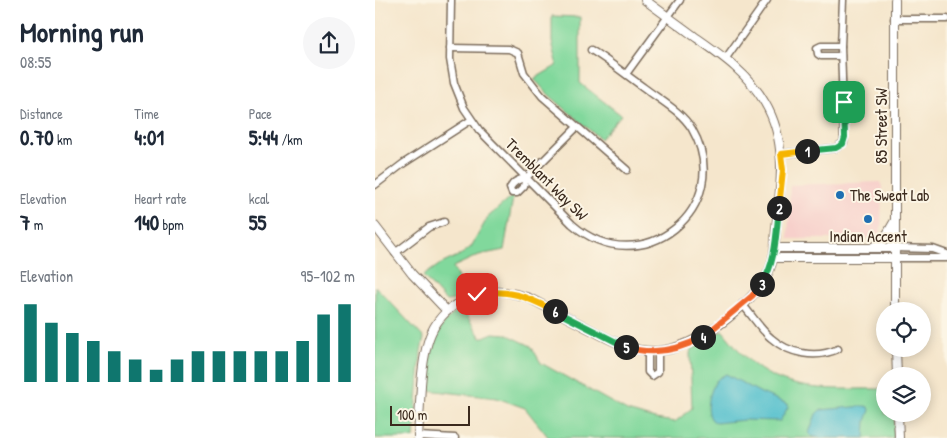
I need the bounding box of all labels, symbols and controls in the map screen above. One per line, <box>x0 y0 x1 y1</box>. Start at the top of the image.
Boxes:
text: Morning run <box>20 13 144 51</box>
button: share <box>303 17 355 69</box>
text: 08:55 <box>20 51 51 73</box>
pin <box>823 81 865 123</box>
icon: arrive <box>830 88 858 116</box>
street label: 85 Street SW <box>870 88 892 164</box>
text: Distance <box>20 104 63 123</box>
text: Time <box>134 104 159 123</box>
text: Pace <box>249 104 272 123</box>
text: 0.70 <box>20 123 54 152</box>
text: 4:01 <box>134 123 164 152</box>
text: 5:44 <box>249 123 278 152</box>
text: km <box>54 130 72 149</box>
text: /km <box>278 130 303 149</box>
street label: Tremblant Way SW <box>501 133 593 225</box>
pin: 1 <box>795 138 819 164</box>
text: 1 <box>805 142 810 161</box>
place label: The Sweat Lab <box>850 184 930 206</box>
text: Elevation <box>20 189 67 208</box>
text: Heart rate <box>134 189 187 208</box>
text: kcal <box>249 189 269 208</box>
marker: The Sweat Lab <box>834 189 846 201</box>
pin: 2 <box>767 196 791 220</box>
text: 2 <box>776 199 783 218</box>
text: 7 <box>20 208 30 237</box>
text: 140 <box>134 208 159 237</box>
text: 55 <box>249 208 266 237</box>
marker: Indian Accent <box>862 213 874 225</box>
text: m <box>30 215 43 234</box>
text: bpm <box>159 215 184 234</box>
place label: Indian Accent <box>829 225 907 247</box>
text: Elevation <box>20 265 73 287</box>
text: 95–102 m <box>301 265 355 287</box>
pin: 3 <box>749 272 775 296</box>
pin <box>456 273 498 315</box>
text: 3 <box>759 275 766 294</box>
icon: check <box>463 280 491 308</box>
pin: 6 <box>543 298 567 324</box>
text: 6 <box>553 302 558 321</box>
map controls <box>876 302 931 422</box>
button: locate <box>876 302 931 357</box>
pin: 4 <box>691 324 715 350</box>
text: 4 <box>701 328 706 347</box>
pin: 5 <box>613 334 639 360</box>
text: 5 <box>624 338 629 357</box>
button: layers <box>876 367 931 422</box>
scale bar <box>390 403 470 426</box>
text: 100 m <box>397 405 427 424</box>

